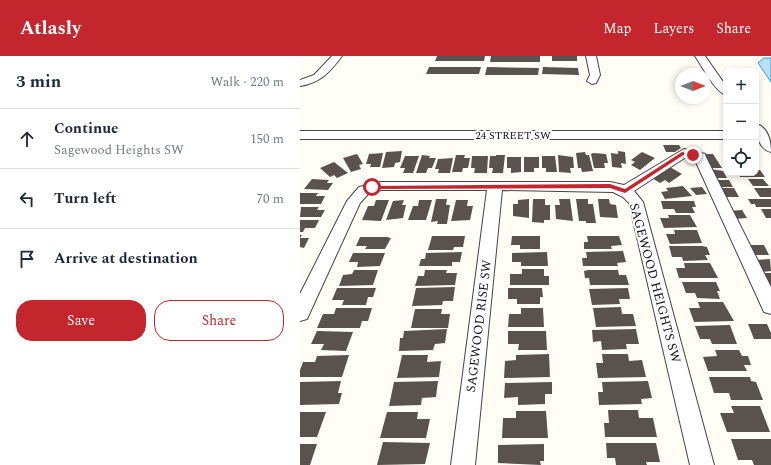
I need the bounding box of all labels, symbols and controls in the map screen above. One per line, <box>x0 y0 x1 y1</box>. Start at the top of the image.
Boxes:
text: Atlasly <box>20 14 81 43</box>
text: Map <box>603 18 632 39</box>
text: Layers <box>654 18 694 39</box>
text: Share <box>716 18 751 39</box>
north arrow <box>675 68 711 104</box>
map controls <box>723 68 759 176</box>
button: + <box>723 68 759 104</box>
text: 3 min <box>16 69 61 95</box>
text: Walk · 220 m <box>210 72 284 92</box>
button: − <box>723 104 759 140</box>
text: Continue <box>54 117 119 140</box>
street label: 24 STREET SW <box>475 127 551 144</box>
icon: ahead <box>16 128 38 150</box>
text: 150 m <box>250 129 284 149</box>
text: Sagewood Heights SW <box>54 140 184 160</box>
button: locate <box>723 140 759 176</box>
route end <box>684 146 702 164</box>
route start <box>363 178 381 196</box>
text: Turn left <box>54 187 116 210</box>
icon: left <box>16 188 38 210</box>
text: 70 m <box>257 189 284 209</box>
street label: SAGEWOOD HEIGHTS SW <box>624 201 686 365</box>
text: Arrive at destination <box>54 247 198 270</box>
icon: arrive <box>16 248 38 270</box>
street label: SAGEWOOD RISE SW <box>461 258 497 393</box>
button: Save <box>16 300 146 341</box>
button: Share <box>154 300 284 341</box>

